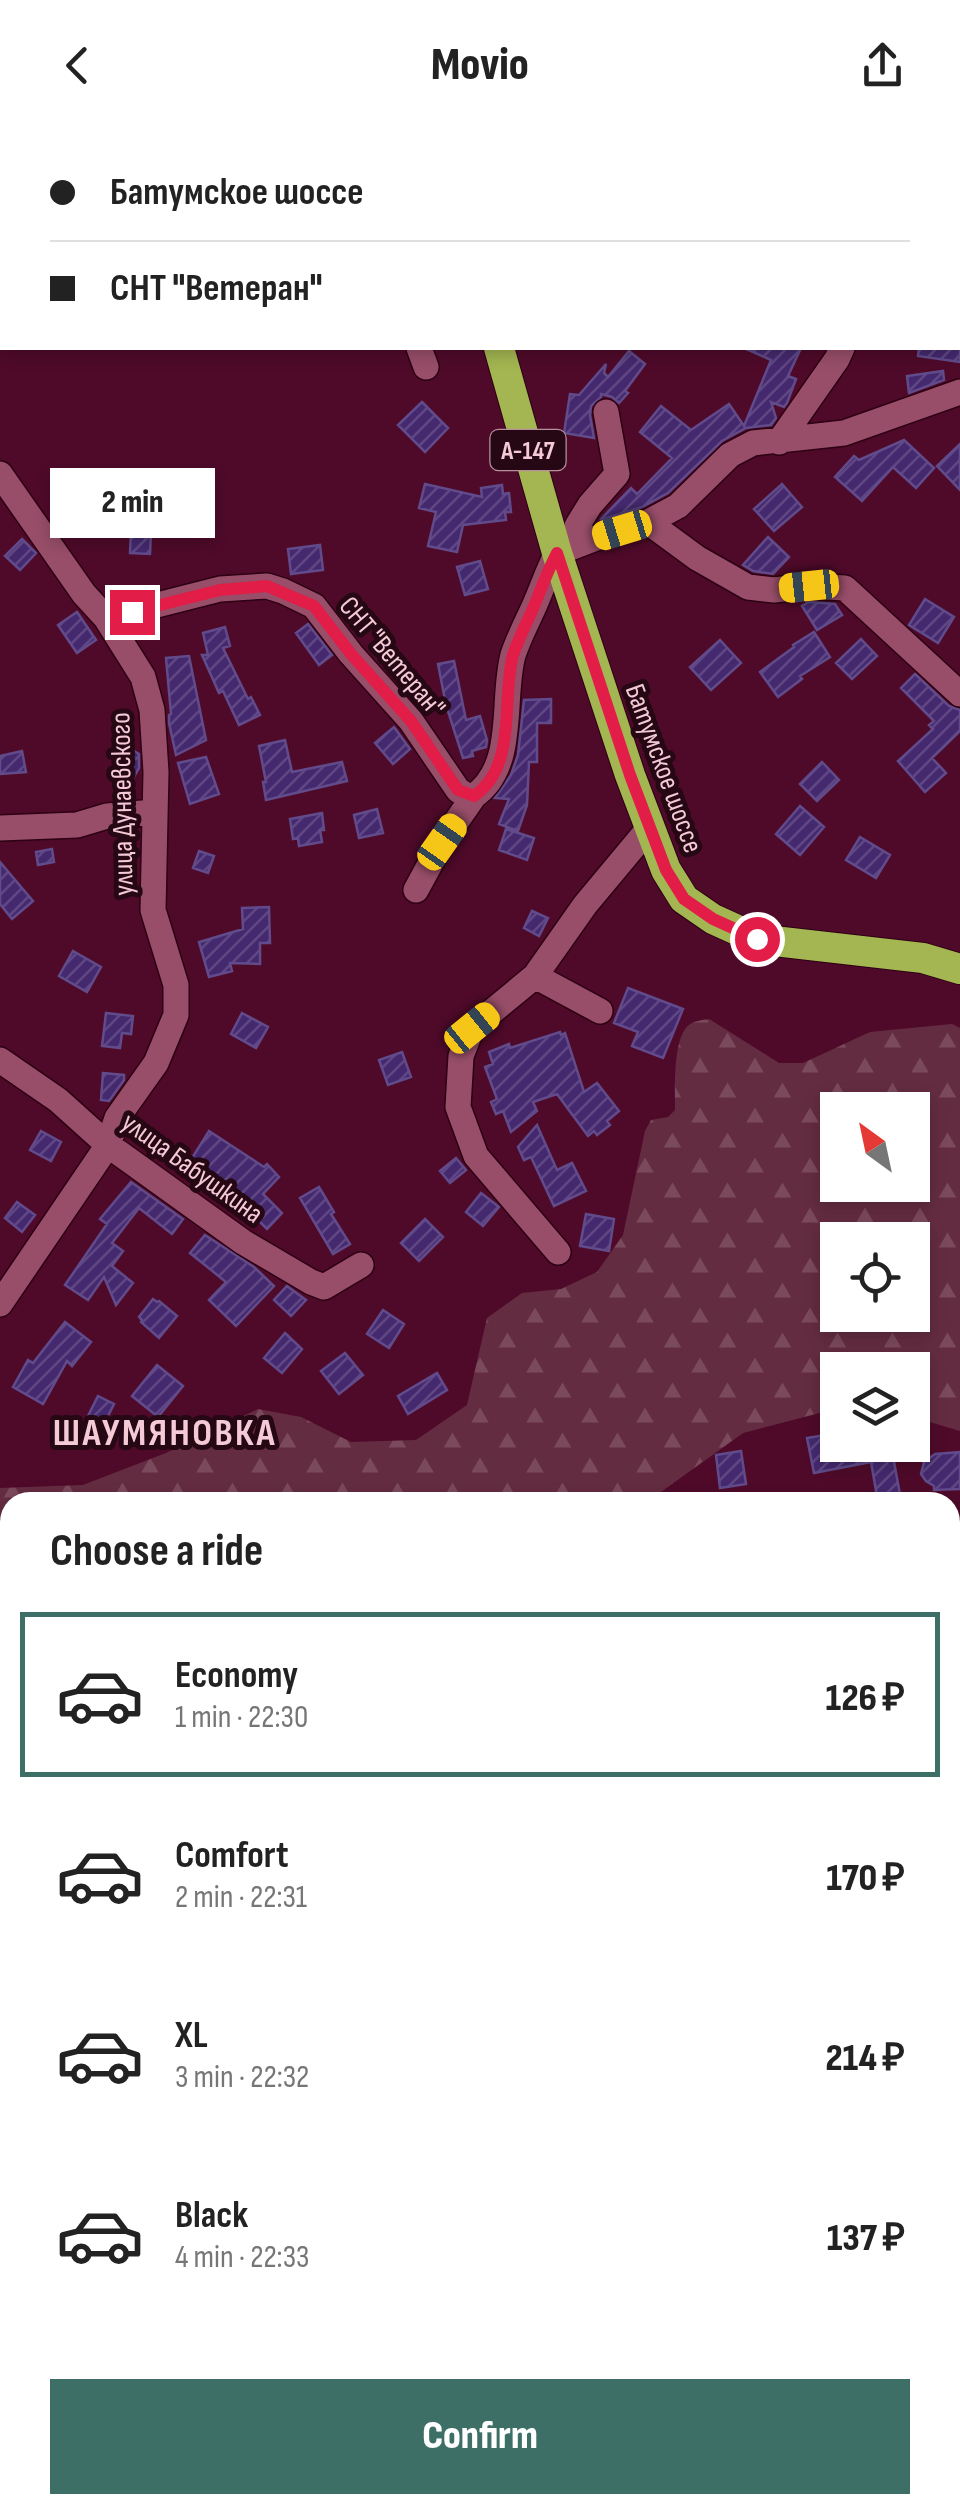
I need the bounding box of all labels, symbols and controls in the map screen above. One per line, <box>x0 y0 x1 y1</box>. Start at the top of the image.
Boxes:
icon: back <box>50 38 105 93</box>
text: Movio <box>431 38 529 93</box>
icon: share <box>855 38 910 93</box>
text: Батумское шоссе <box>110 170 364 215</box>
text: СНТ "Ветеран" <box>110 266 323 311</box>
road number: А-147 <box>490 430 566 470</box>
callout: 2 min <box>49 467 214 537</box>
text: 2 min <box>101 483 164 522</box>
car <box>589 507 655 553</box>
car <box>778 568 840 604</box>
route end <box>110 590 155 635</box>
street label: СНТ "Ветеран" <box>332 590 452 724</box>
street label: Батумское шоссе <box>618 680 709 857</box>
street label: улица Дунаевского <box>104 712 141 896</box>
car <box>413 809 471 875</box>
route start <box>735 917 780 962</box>
car <box>439 997 505 1059</box>
north arrow <box>820 1092 930 1202</box>
map controls <box>820 1092 930 1462</box>
street label: улица Бабушкина <box>115 1106 269 1231</box>
button: locate <box>820 1222 930 1332</box>
button: layers <box>820 1352 930 1462</box>
district label: ШАУМЯНОВКА <box>53 1411 277 1456</box>
text: Choose a ride <box>50 1524 263 1579</box>
icon: car <box>55 1650 145 1740</box>
text: Economy <box>175 1653 298 1698</box>
text: 126 ₽ <box>825 1676 905 1721</box>
text: 1 min · 22:30 <box>175 1698 308 1737</box>
icon: car <box>55 1830 145 1920</box>
text: Comfort <box>175 1833 289 1878</box>
text: 170 ₽ <box>826 1856 905 1901</box>
text: 2 min · 22:31 <box>175 1878 307 1917</box>
icon: car <box>55 2010 145 2100</box>
text: XL <box>175 2013 208 2058</box>
text: 214 ₽ <box>825 2036 905 2081</box>
text: 3 min · 22:32 <box>175 2058 309 2097</box>
icon: car <box>55 2190 145 2280</box>
text: Black <box>175 2193 248 2238</box>
text: 137 ₽ <box>827 2216 905 2261</box>
text: 4 min · 22:33 <box>175 2238 310 2277</box>
button: Confirm <box>50 2379 910 2494</box>

